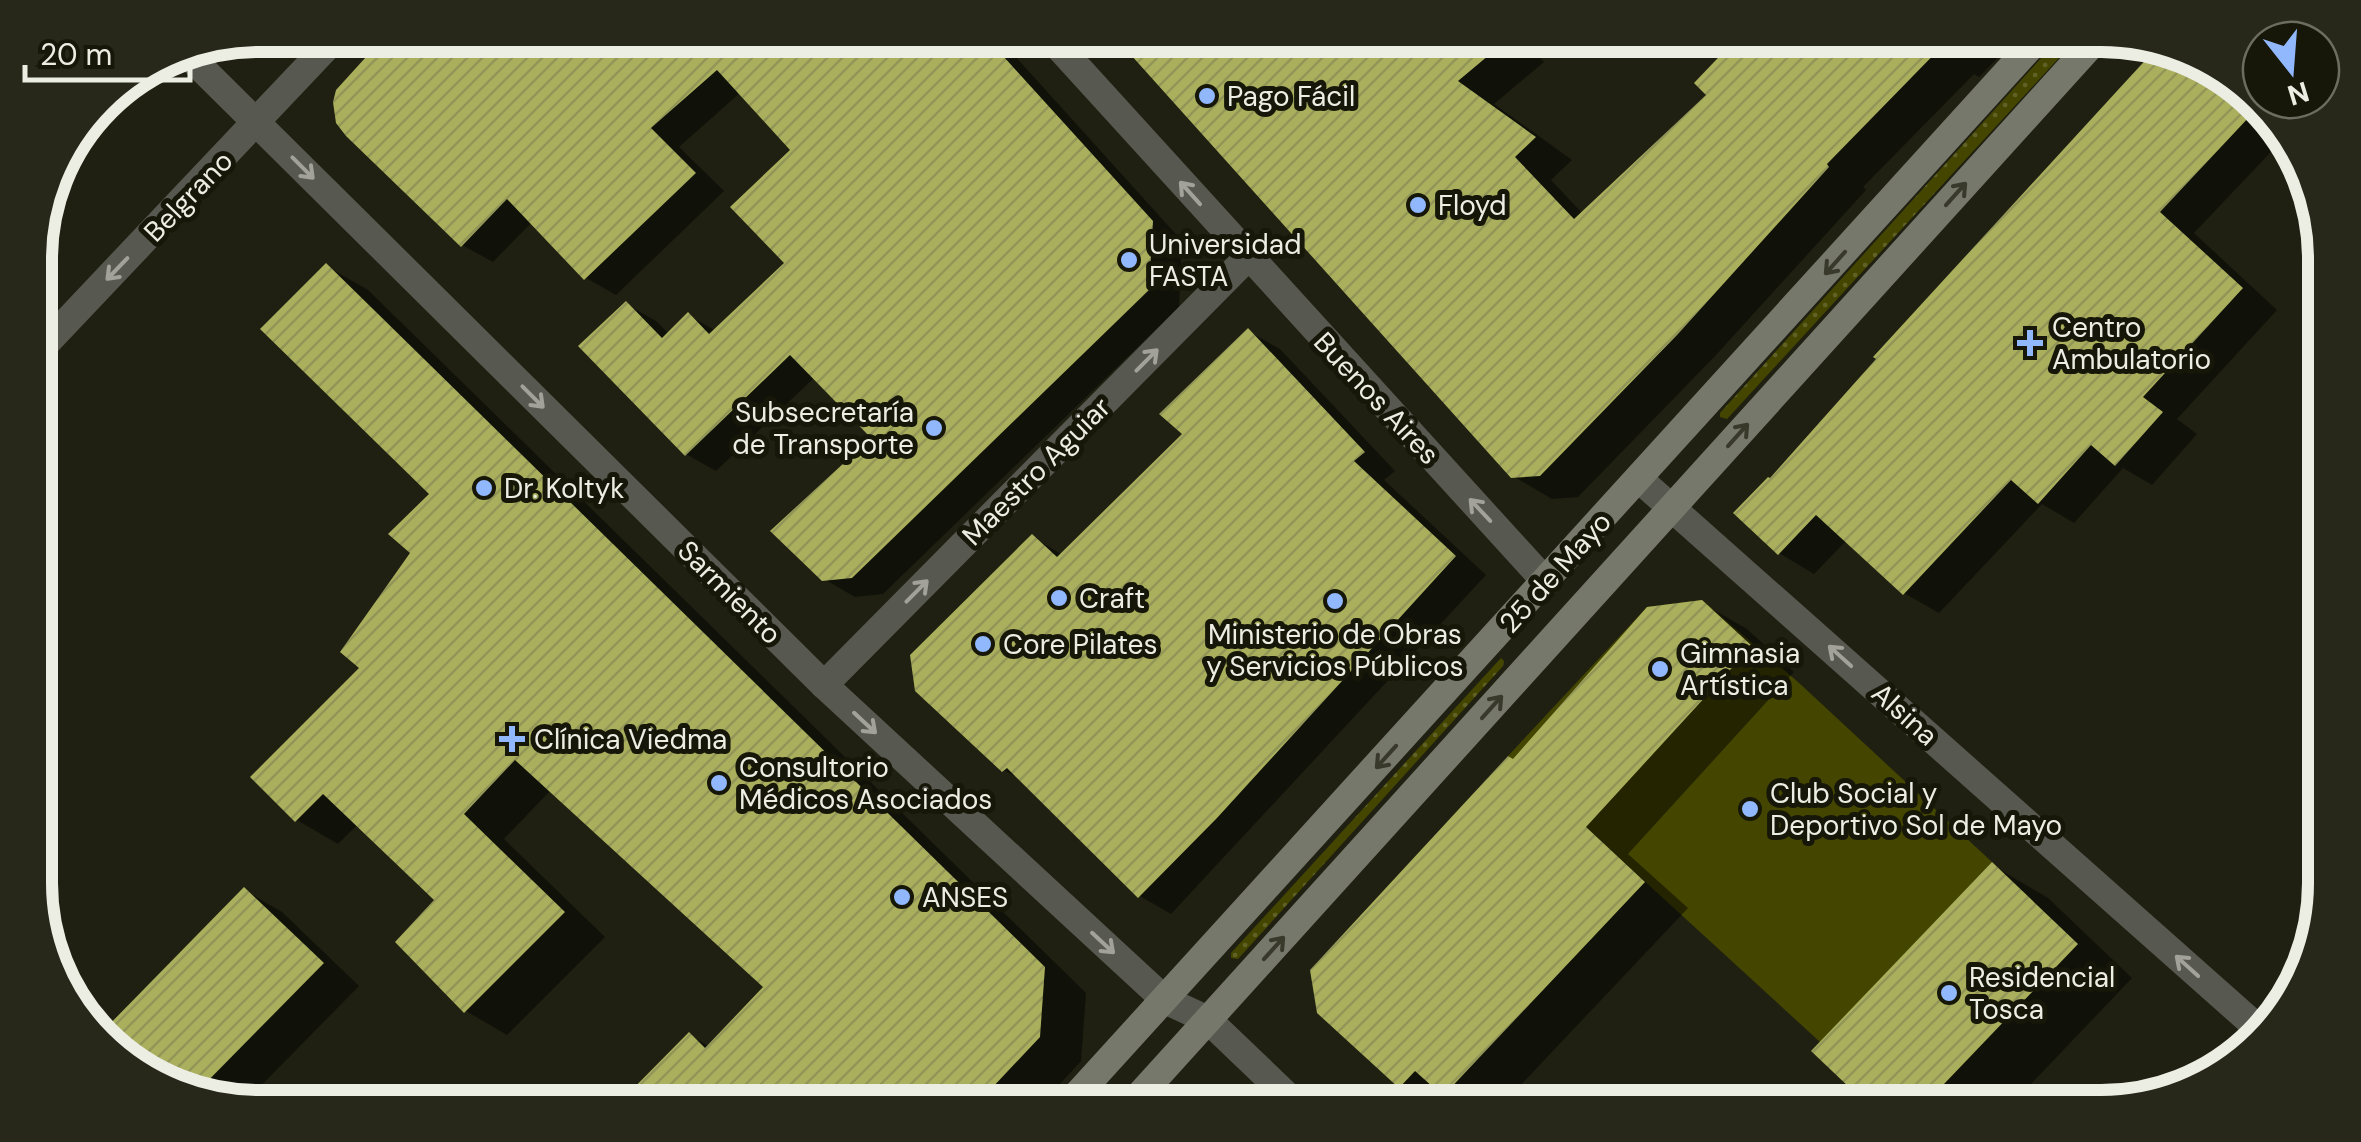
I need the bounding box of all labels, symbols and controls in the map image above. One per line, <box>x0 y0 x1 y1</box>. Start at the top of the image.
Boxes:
scale bar <box>25 20 190 82</box>
north arrow <box>2241 20 2341 120</box>
text: 20 m <box>40 35 112 74</box>
text: N <box>2283 73 2313 114</box>
place label: Pago Fácil <box>1227 78 1355 115</box>
marker: Pago Fácil <box>1196 85 1218 107</box>
street label: Belgrano <box>136 143 241 250</box>
one-way arrow <box>290 155 314 179</box>
one-way arrow <box>1179 181 1202 206</box>
one-way arrow <box>1944 182 1967 207</box>
place label: Floyd <box>1438 187 1507 224</box>
marker: Floyd <box>1407 194 1429 216</box>
place label: Universidad FASTA <box>1149 226 1302 295</box>
marker: Universidad FASTA <box>1118 249 1140 271</box>
one-way arrow <box>1823 250 1846 275</box>
one-way arrow <box>106 256 130 280</box>
place label: Centro Ambulatorio <box>2052 309 2211 378</box>
street label: Buenos Aires <box>1306 324 1447 472</box>
marker: Centro Ambulatorio <box>2017 330 2043 356</box>
one-way arrow <box>1134 349 1158 373</box>
one-way arrow <box>521 384 545 408</box>
street label: Maestro Aguiar <box>954 389 1119 554</box>
place label: Subsecretaría de Transporte <box>732 394 914 463</box>
marker: Subsecretaría de Transporte <box>923 417 945 439</box>
one-way arrow <box>1727 423 1750 448</box>
place label: Dr. Koltyk <box>504 470 624 507</box>
marker: Dr. Koltyk <box>473 477 495 499</box>
one-way arrow <box>1469 498 1492 523</box>
street label: 25 de Mayo <box>1491 504 1620 641</box>
street label: Sarmiento <box>670 532 790 652</box>
one-way arrow <box>905 579 929 603</box>
place label: Craft <box>1079 580 1145 617</box>
marker: Craft <box>1048 587 1070 609</box>
marker: Ministerio de Obras y Servicios Públicos <box>1324 590 1346 612</box>
place label: Ministerio de Obras y Servicios Públicos <box>1206 616 1464 685</box>
place label: Core Pilates <box>1003 626 1157 663</box>
marker: Core Pilates <box>972 633 994 655</box>
place label: Gimnasia Artística <box>1680 635 1800 704</box>
one-way arrow <box>1828 645 1853 668</box>
marker: Gimnasia Artística <box>1649 658 1671 680</box>
street label: Alsina <box>1864 675 1946 754</box>
one-way arrow <box>1480 695 1503 720</box>
one-way arrow <box>852 711 877 734</box>
place label: Clínica Viedma <box>534 721 727 758</box>
marker: Clínica Viedma <box>499 726 525 752</box>
one-way arrow <box>1374 745 1398 769</box>
place label: Consultorio Médicos Asociados <box>739 749 992 818</box>
marker: Consultorio Médicos Asociados <box>708 772 730 794</box>
place label: Club Social y Deportivo Sol de Mayo <box>1770 775 2062 844</box>
marker: Club Social y Deportivo Sol de Mayo <box>1739 798 1761 820</box>
place label: ANSES <box>922 879 1008 916</box>
marker: ANSES <box>891 886 913 908</box>
one-way arrow <box>1091 931 1115 955</box>
one-way arrow <box>1262 936 1285 961</box>
one-way arrow <box>2175 954 2200 977</box>
place label: Residencial Tosca <box>1969 959 2115 1028</box>
marker: Residencial Tosca <box>1938 982 1960 1004</box>

